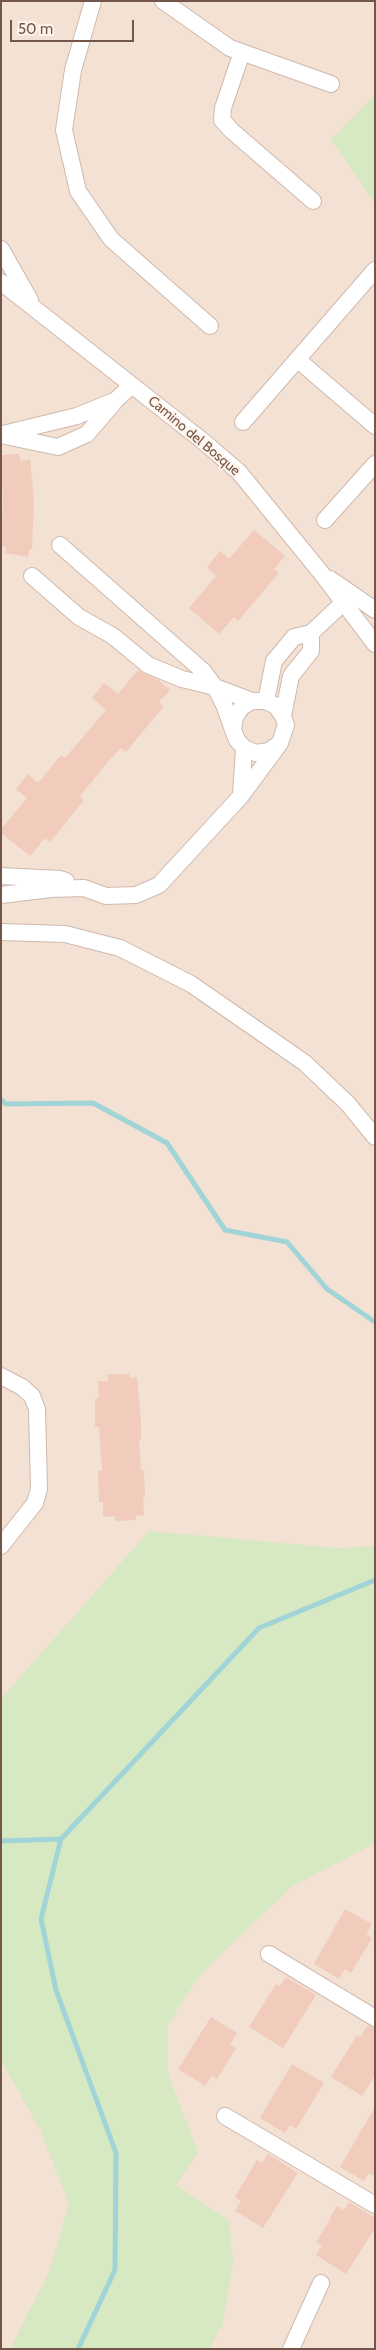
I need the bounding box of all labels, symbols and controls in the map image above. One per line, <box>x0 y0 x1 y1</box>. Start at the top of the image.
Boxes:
scale bar <box>12 10 136 42</box>
text: 50 m <box>18 20 53 38</box>
street label: Camino del Bosque <box>145 393 243 479</box>

